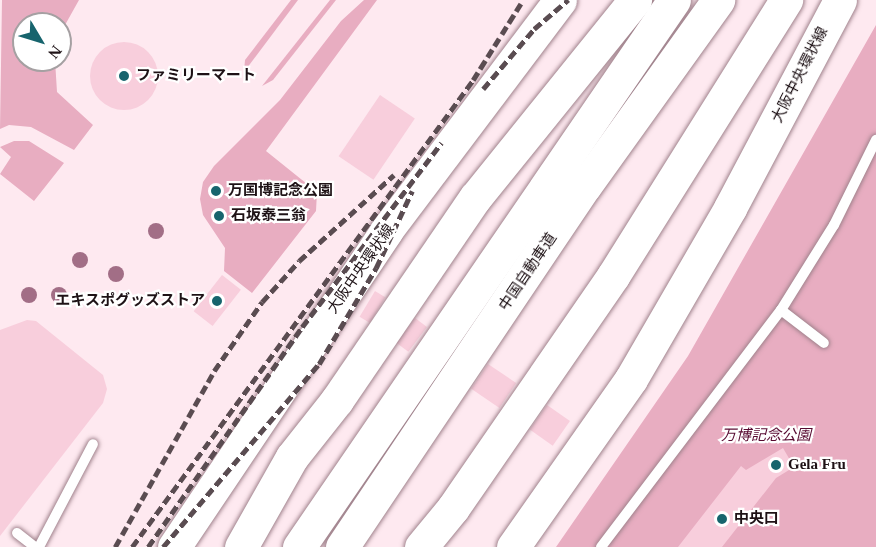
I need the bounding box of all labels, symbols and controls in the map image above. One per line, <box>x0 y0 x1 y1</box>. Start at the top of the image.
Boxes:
north arrow <box>12 12 72 72</box>
street label: 大阪中央環状線 <box>768 24 832 126</box>
text: N <box>45 42 65 62</box>
place label: ファミリーマート <box>136 67 256 85</box>
marker: ファミリーマート <box>117 69 131 83</box>
place label: 万国博記念公園 <box>228 182 333 200</box>
marker: 万国博記念公園 <box>209 184 223 198</box>
place label: 石坂泰三翁 <box>231 207 306 225</box>
marker: 石坂泰三翁 <box>212 209 226 223</box>
street label: 大阪中央環状線 <box>324 221 398 317</box>
street label: 中国自動車道 <box>495 230 561 314</box>
place label: エキスポグッズストア <box>55 292 205 310</box>
marker: エキスポグッズストア <box>210 294 224 308</box>
park label: 万博記念公園 <box>721 427 811 445</box>
place label: Gela Fru <box>788 456 846 474</box>
marker: Gela Fru <box>769 458 783 472</box>
place label: 中央口 <box>734 510 779 528</box>
marker: 中央口 <box>715 512 729 526</box>

